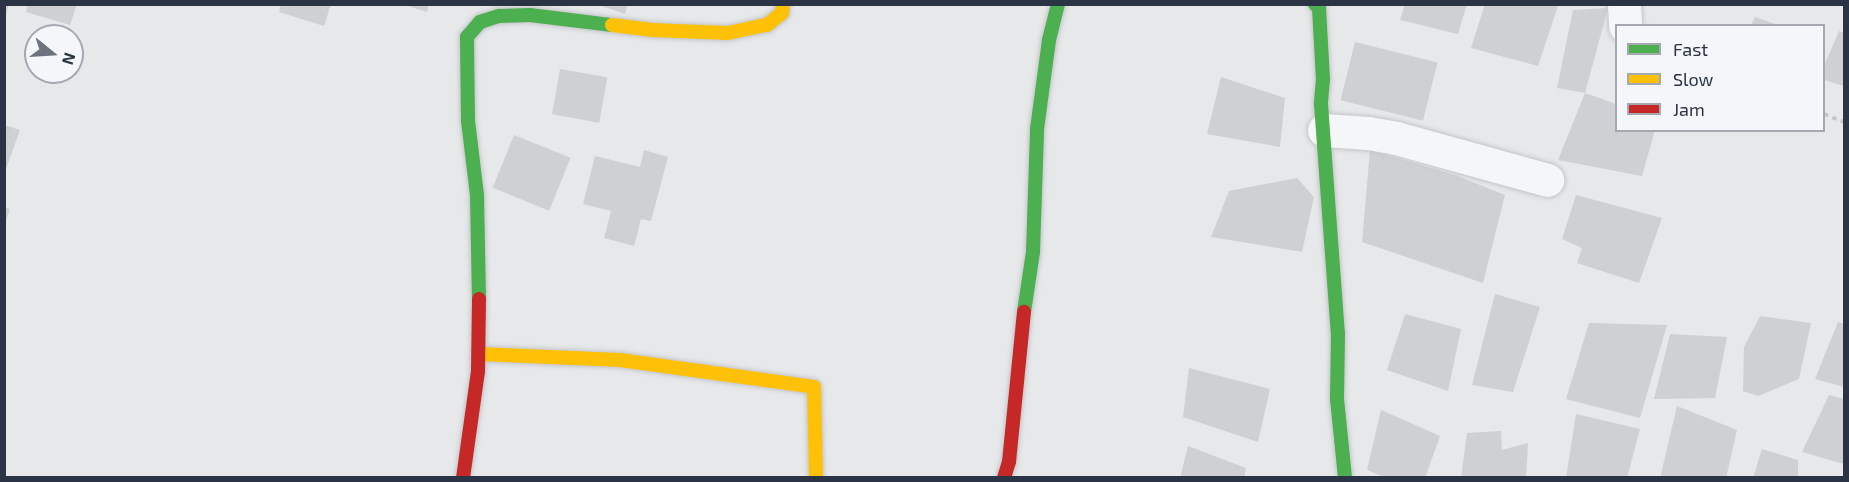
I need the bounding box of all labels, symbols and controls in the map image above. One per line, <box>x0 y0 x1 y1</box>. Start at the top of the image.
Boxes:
north arrow <box>24 24 84 84</box>
legend <box>1615 24 1825 132</box>
text: Fast <box>1673 38 1708 60</box>
text: N <box>59 51 81 68</box>
text: Slow <box>1673 68 1713 90</box>
text: Jam <box>1673 98 1705 120</box>

